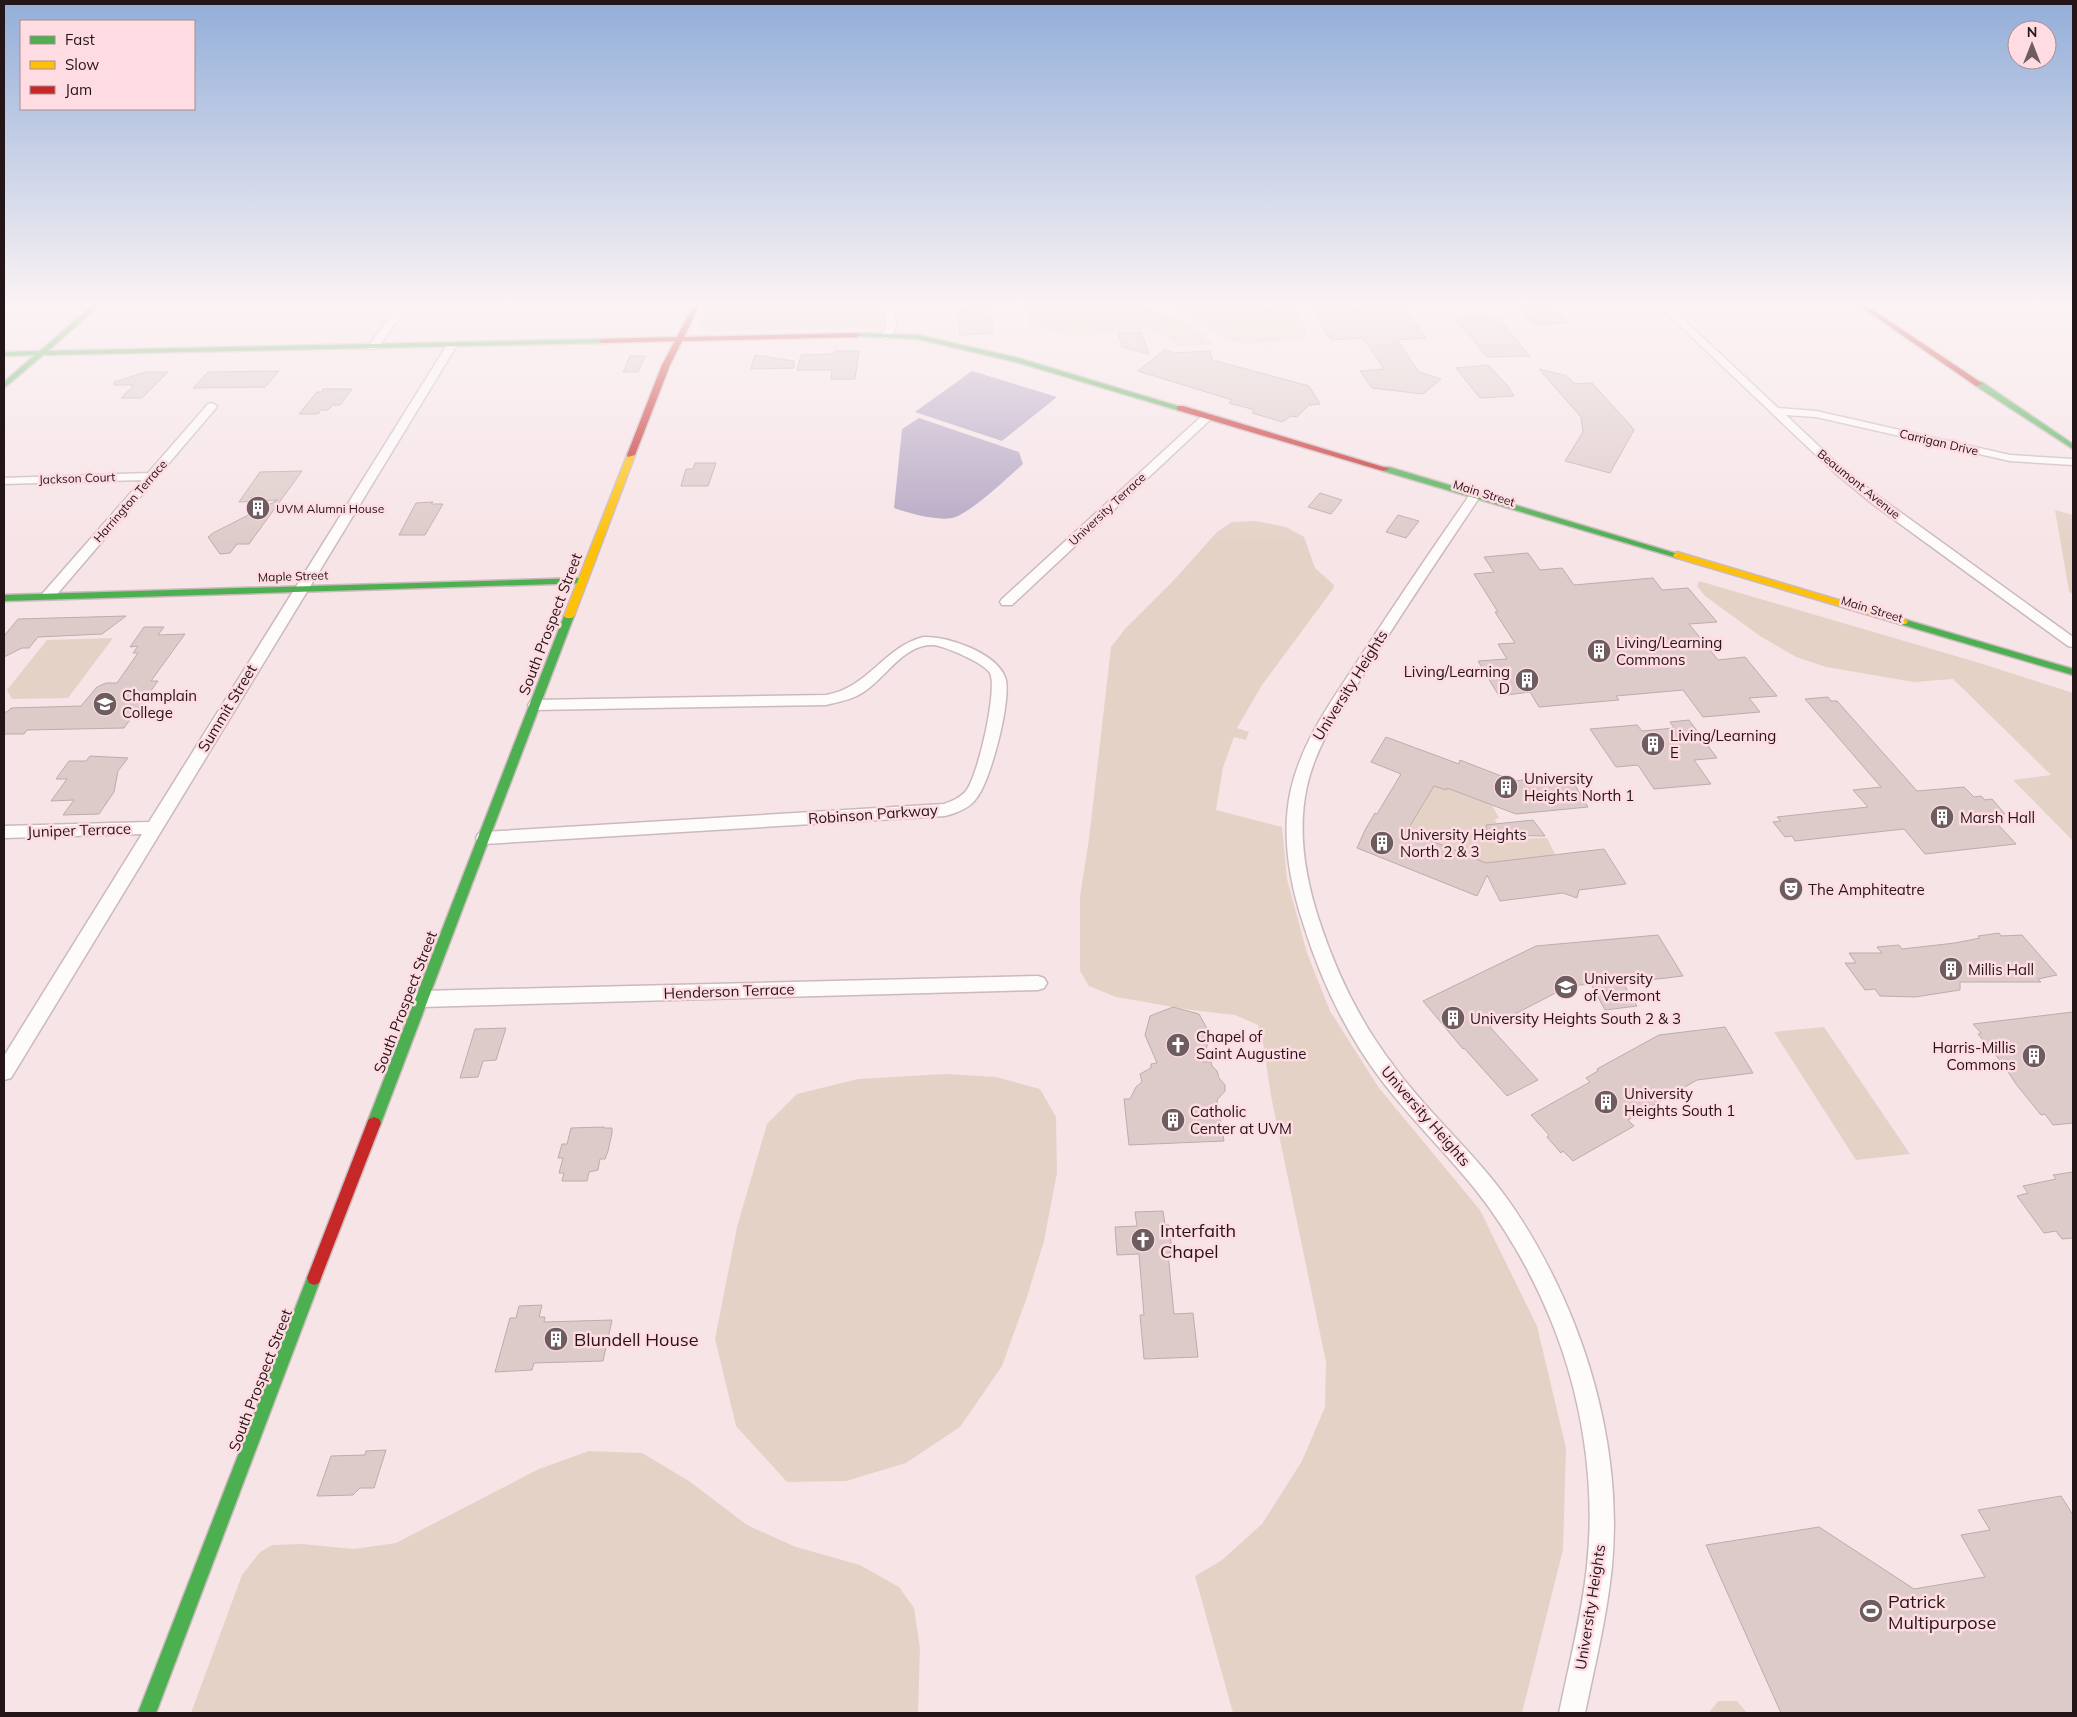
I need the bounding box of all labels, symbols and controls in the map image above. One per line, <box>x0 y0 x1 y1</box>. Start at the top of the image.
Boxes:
legend <box>20 20 195 110</box>
north arrow <box>2007 20 2057 70</box>
text: N <box>2027 23 2037 41</box>
text: Fast <box>65 30 95 49</box>
text: Slow <box>65 55 99 74</box>
text: Jam <box>65 80 92 99</box>
street label: Carrigan Drive <box>1898 426 1980 458</box>
street label: Beaumont Avenue <box>1814 446 1904 522</box>
street label: Harrington Terrace <box>90 457 170 545</box>
street label: Jackson Court <box>38 469 116 487</box>
street label: University Terrace <box>1066 470 1148 548</box>
street label: Main Street <box>1451 477 1517 509</box>
building icon: UVM Alumni House <box>245 495 271 521</box>
place label: UVM Alumni House <box>276 501 384 516</box>
street label: South Prospect Street <box>514 550 586 698</box>
street label: Maple Street <box>258 567 328 585</box>
street label: Main Street <box>1839 593 1905 625</box>
street label: University Heights <box>1308 626 1392 744</box>
place label: Living/Learning Commons <box>1616 633 1722 669</box>
building icon: Living/Learning Commons <box>1586 638 1612 664</box>
street label: Summit Street <box>193 661 261 755</box>
place label: Living/Learning D <box>1404 662 1510 698</box>
building icon: Living/Learning D <box>1514 667 1540 693</box>
place label: Champlain College <box>122 686 197 722</box>
school or university icon: Champlain College <box>92 691 118 717</box>
place label: Living/Learning E <box>1670 726 1776 762</box>
building icon: Living/Learning E <box>1640 731 1666 757</box>
place label: University Heights North 1 <box>1524 769 1634 805</box>
building icon: University Heights North 1 <box>1493 774 1519 800</box>
street label: Robinson Parkway <box>808 800 939 828</box>
building icon: Marsh Hall <box>1929 804 1955 830</box>
place label: Marsh Hall <box>1960 808 2035 827</box>
street label: Juniper Terrace <box>27 819 131 841</box>
place label: University Heights North 2 & 3 <box>1400 825 1527 861</box>
building icon: University Heights North 2 & 3 <box>1369 830 1395 856</box>
theatre icon: The Amphiteatre <box>1778 876 1804 902</box>
place label: The Amphiteatre <box>1808 880 1925 899</box>
street label: South Prospect Street <box>369 928 441 1076</box>
building icon: Millis Hall <box>1938 956 1964 982</box>
place label: Millis Hall <box>1968 960 2034 979</box>
place label: University of Vermont <box>1584 969 1660 1005</box>
school or university icon: University of Vermont <box>1553 974 1579 1000</box>
street label: Henderson Terrace <box>663 979 795 1003</box>
building icon: University Heights South 2 & 3 <box>1440 1005 1466 1031</box>
place label: University Heights South 2 & 3 <box>1470 1009 1681 1028</box>
place label: Chapel of Saint Augustine <box>1196 1027 1306 1063</box>
church icon: Chapel of Saint Augustine <box>1165 1032 1191 1058</box>
place label: Harris-Millis Commons <box>1933 1038 2016 1074</box>
building icon: Harris-Millis Commons <box>2021 1043 2047 1069</box>
street label: University Heights <box>1377 1062 1475 1170</box>
place label: University Heights South 1 <box>1624 1084 1735 1120</box>
building icon: University Heights South 1 <box>1593 1089 1619 1115</box>
place label: Catholic Center at UVM <box>1190 1102 1292 1138</box>
building icon: Catholic Center at UVM <box>1160 1107 1186 1133</box>
place label: Interfaith Chapel <box>1160 1219 1236 1263</box>
church icon: Interfaith Chapel <box>1130 1227 1156 1253</box>
street label: South Prospect Street <box>224 1306 296 1454</box>
building icon: Blundell House <box>543 1326 569 1352</box>
place label: Blundell House <box>574 1328 699 1351</box>
street label: University Heights <box>1571 1543 1609 1671</box>
place label: Patrick Multipurpose <box>1888 1590 1996 1634</box>
sports icon: Patrick Multipurpose <box>1858 1598 1884 1624</box>

